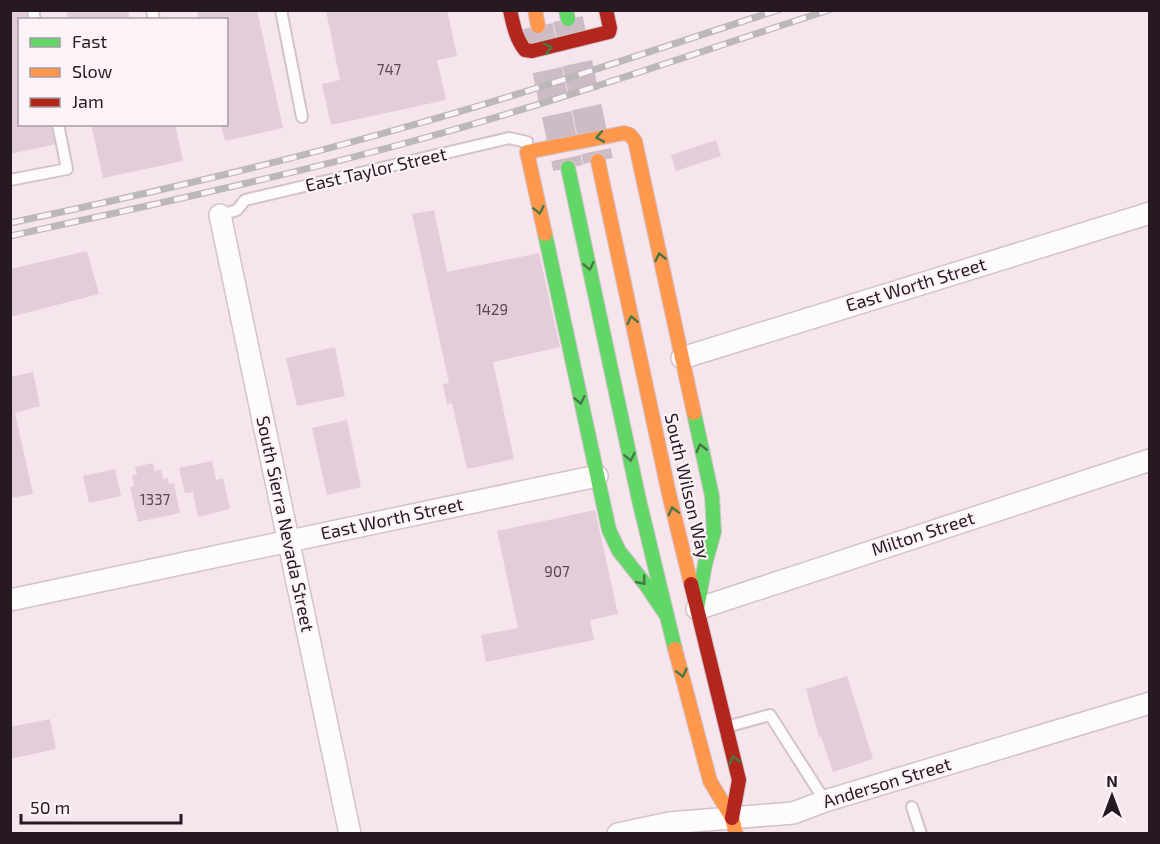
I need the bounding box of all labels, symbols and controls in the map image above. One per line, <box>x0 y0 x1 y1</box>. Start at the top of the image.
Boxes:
legend <box>18 18 228 126</box>
text: Fast <box>72 30 107 52</box>
one-way arrow <box>542 42 552 55</box>
text: Slow <box>72 60 113 82</box>
house number: 747 <box>377 60 402 78</box>
text: Jam <box>72 90 104 112</box>
one-way arrow <box>596 130 606 143</box>
street label: East Taylor Street <box>303 142 449 196</box>
one-way arrow <box>532 204 545 214</box>
street label: East Worth Street <box>843 252 989 316</box>
one-way arrow <box>654 253 667 263</box>
one-way arrow <box>582 261 595 271</box>
house number: 1429 <box>476 300 508 318</box>
one-way arrow <box>626 316 639 326</box>
one-way arrow <box>573 395 586 405</box>
street label: South Wilson Way <box>661 411 715 561</box>
street label: South Sierra Nevada Street <box>252 414 320 634</box>
one-way arrow <box>695 443 708 453</box>
one-way arrow <box>622 451 635 461</box>
house number: 1337 <box>140 490 170 508</box>
street label: East Worth Street <box>318 492 465 544</box>
one-way arrow <box>668 506 681 516</box>
street label: Milton Street <box>868 506 977 560</box>
house number: 907 <box>544 562 570 580</box>
one-way arrow <box>635 575 646 586</box>
one-way arrow <box>674 668 687 678</box>
street label: Anderson Street <box>820 752 954 812</box>
one-way arrow <box>729 756 742 766</box>
north arrow <box>1082 766 1142 826</box>
text: N <box>1106 771 1118 790</box>
scale bar <box>21 787 182 825</box>
text: 50 m <box>30 796 70 818</box>

